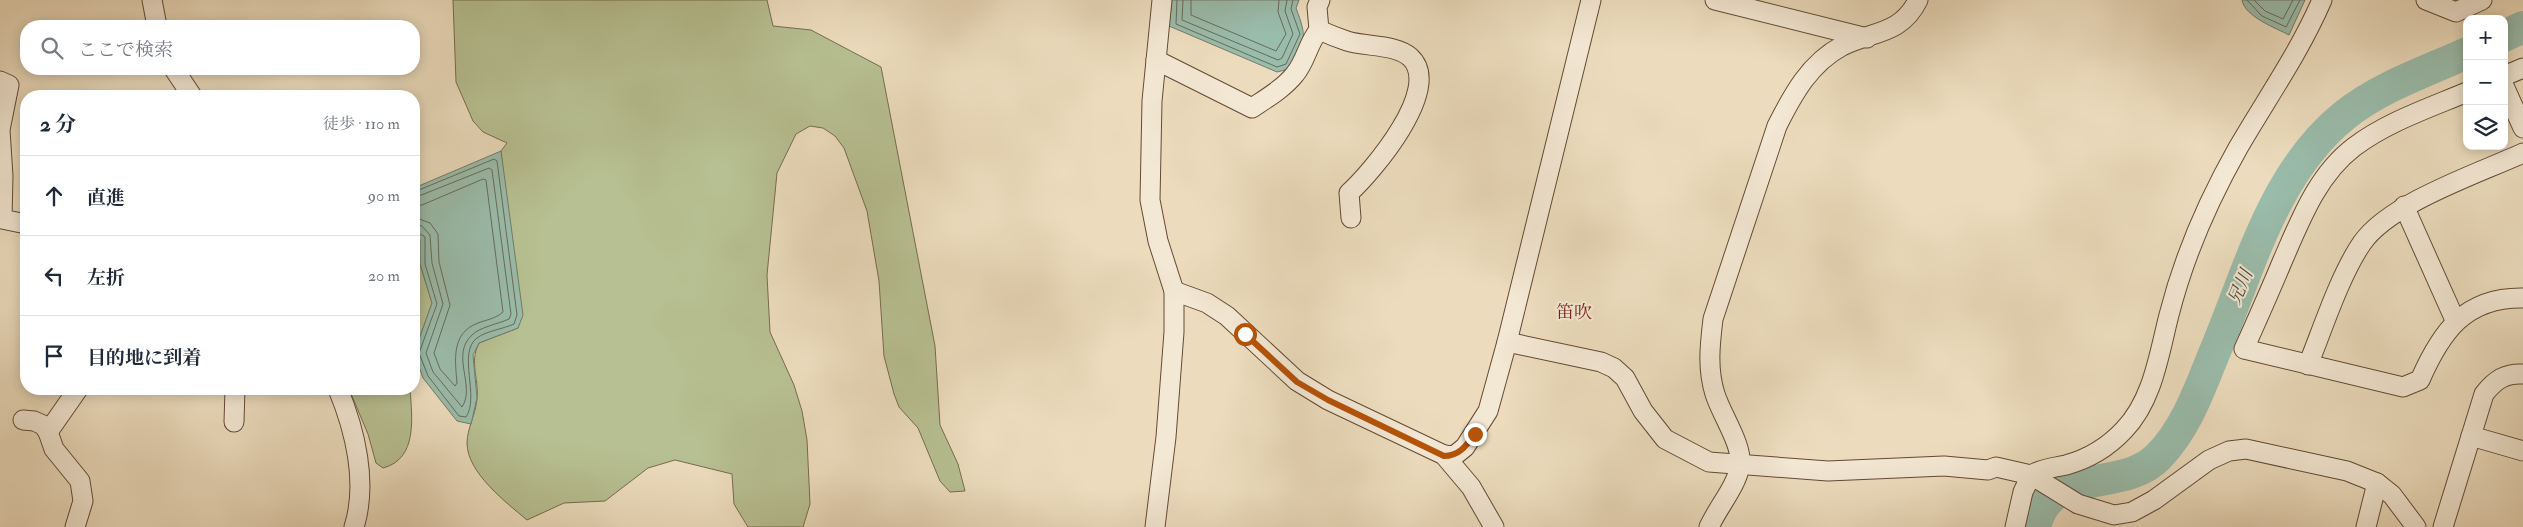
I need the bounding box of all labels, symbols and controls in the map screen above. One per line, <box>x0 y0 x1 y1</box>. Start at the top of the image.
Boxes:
map controls <box>2463 15 2508 150</box>
button: + <box>2463 15 2508 60</box>
search box <box>20 20 420 75</box>
icon: search <box>38 34 66 62</box>
text: ここで検索 <box>78 38 173 62</box>
button: − <box>2463 60 2508 105</box>
button: layers <box>2463 105 2508 150</box>
text: 2 分 <box>40 111 76 138</box>
text: 徒歩 · 110 m <box>323 114 400 134</box>
icon: ahead <box>40 182 68 210</box>
text: 直進 <box>87 186 125 210</box>
text: 90 m <box>368 186 400 206</box>
icon: left <box>40 262 68 290</box>
water label: 兄川 <box>2223 264 2259 308</box>
text: 左折 <box>87 266 125 290</box>
text: 20 m <box>368 266 400 286</box>
district label: 笛吹 <box>1556 301 1592 324</box>
route start <box>1234 323 1257 346</box>
icon: arrive <box>40 342 68 370</box>
text: 目的地に到着 <box>87 346 201 370</box>
route end <box>1464 423 1487 446</box>

